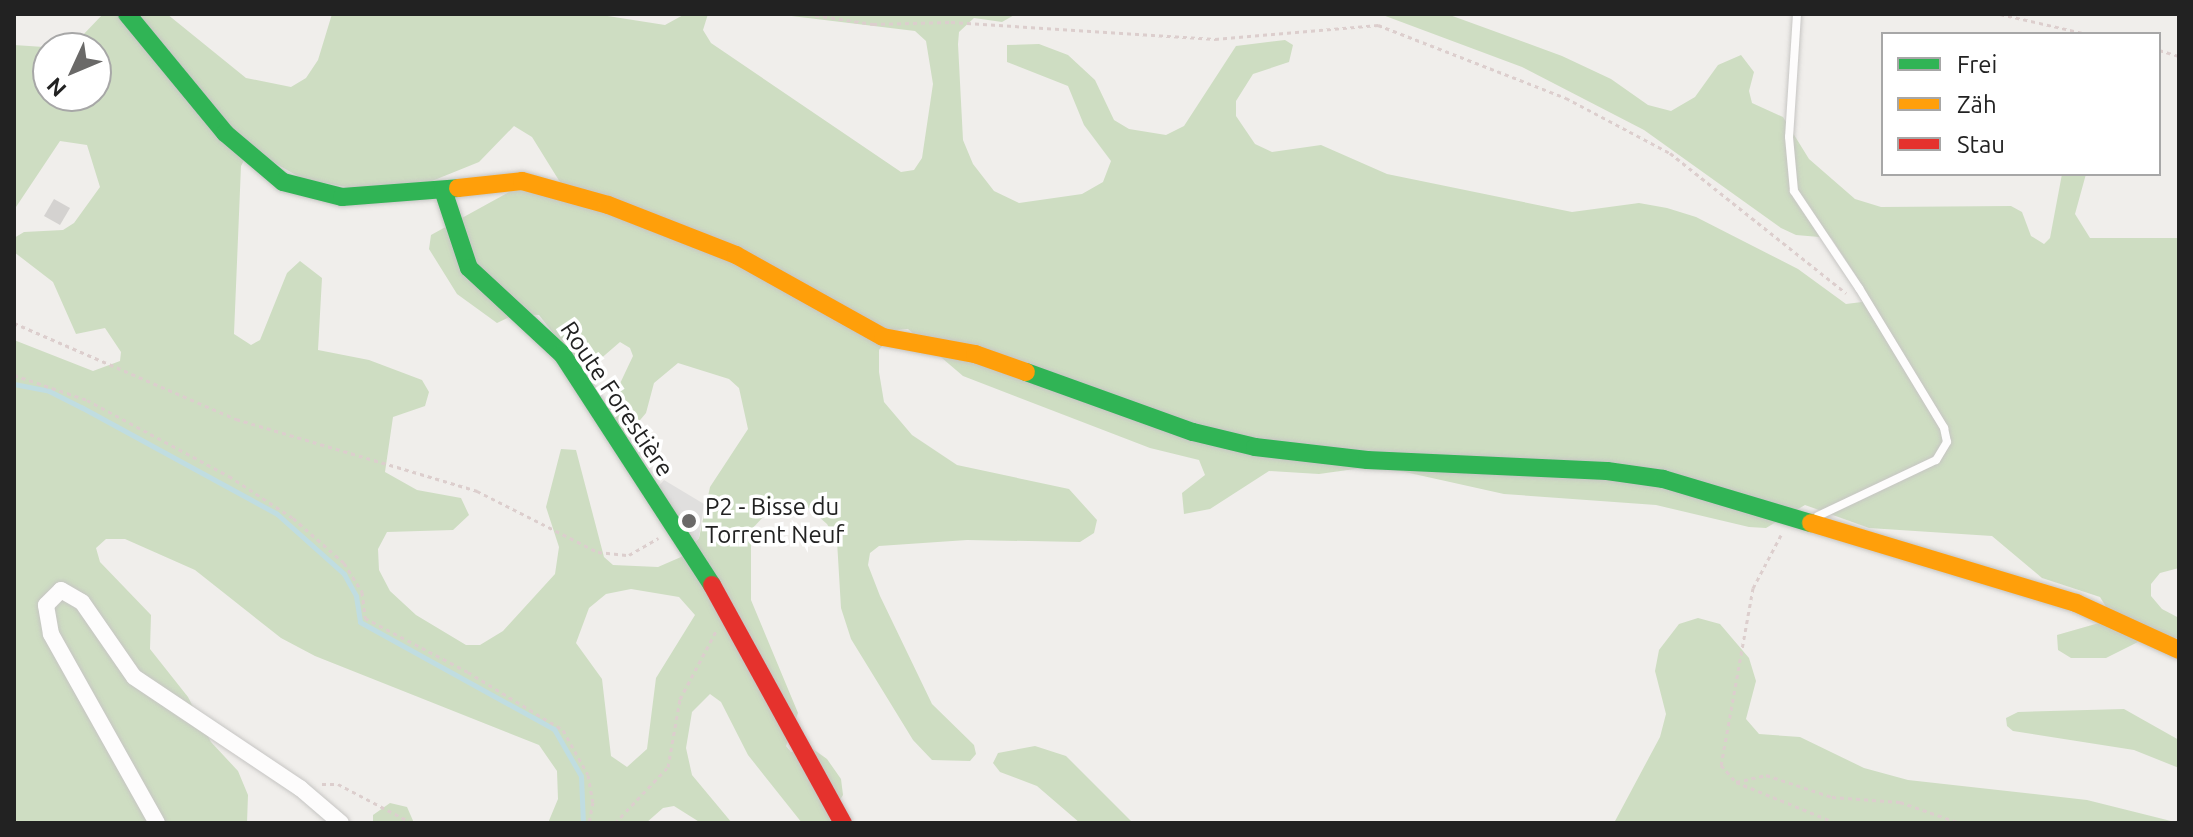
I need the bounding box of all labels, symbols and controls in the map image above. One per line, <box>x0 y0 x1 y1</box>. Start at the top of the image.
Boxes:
north arrow <box>32 32 112 112</box>
legend <box>1881 32 2161 176</box>
text: Frei <box>1957 51 1997 78</box>
text: N <box>41 73 71 102</box>
text: Zäh <box>1957 91 1997 118</box>
text: Stau <box>1957 131 2005 158</box>
street label: Route Forestière <box>554 316 680 482</box>
place label: P2 - Bisse du Torrent Neuf <box>705 493 845 549</box>
marker: P2 - Bisse du Torrent Neuf <box>680 512 698 530</box>

